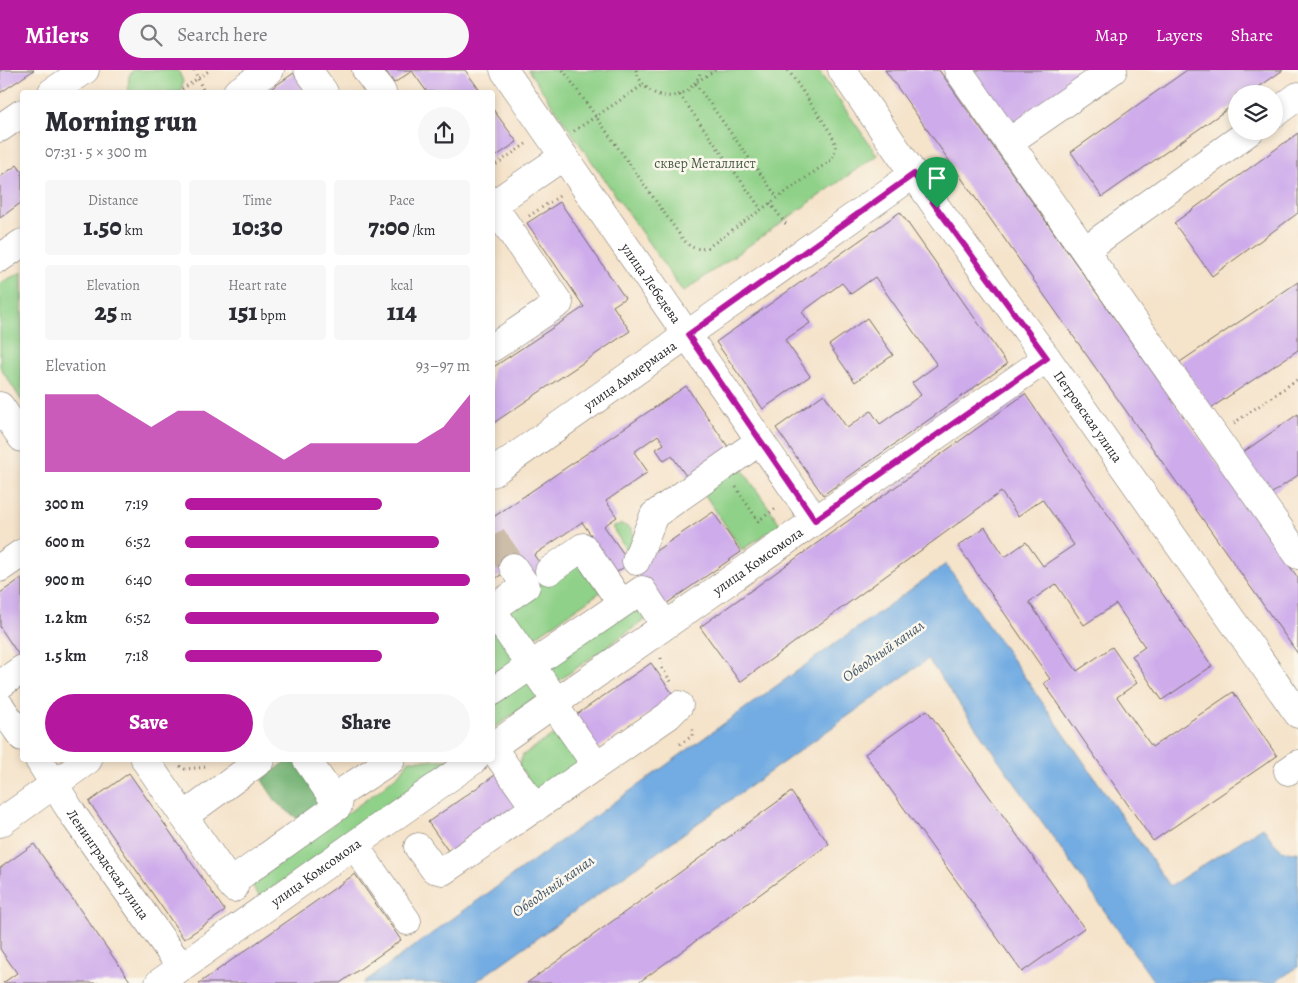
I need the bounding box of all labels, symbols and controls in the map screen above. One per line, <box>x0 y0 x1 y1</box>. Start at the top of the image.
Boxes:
search box <box>119 13 469 58</box>
text: Milers <box>25 19 89 51</box>
icon: search <box>137 21 165 49</box>
text: Search here <box>177 22 268 48</box>
text: Map <box>1095 23 1128 47</box>
text: Layers <box>1156 23 1203 47</box>
text: Share <box>1231 23 1273 47</box>
map controls <box>1228 85 1283 140</box>
button: layers <box>1228 85 1283 140</box>
text: Morning run <box>45 103 197 141</box>
button: share <box>418 107 470 159</box>
text: 07:31 · 5 × 300 m <box>45 141 147 163</box>
park label: сквер Металлист <box>654 154 756 173</box>
pin <box>916 157 958 208</box>
icon: arrive <box>923 164 951 192</box>
text: Distance <box>88 191 138 210</box>
text: Time <box>243 191 272 210</box>
text: Pace <box>389 191 415 210</box>
text: 1.50 <box>83 210 122 244</box>
text: 10:30 <box>232 210 283 244</box>
text: 7:00 <box>368 210 409 244</box>
text: km <box>122 221 143 240</box>
text: /km <box>409 221 435 240</box>
street label: улица Лебедева <box>616 238 686 328</box>
text: Elevation <box>86 276 140 295</box>
text: Heart rate <box>228 276 287 295</box>
text: kcal <box>391 276 413 295</box>
text: 25 <box>95 295 117 329</box>
text: 151 <box>229 295 257 329</box>
text: 114 <box>387 295 417 329</box>
text: m <box>117 306 132 325</box>
text: bpm <box>257 306 286 325</box>
street label: улица Аммермана <box>579 336 681 416</box>
text: Elevation <box>45 355 106 377</box>
text: 93–97 m <box>416 355 470 377</box>
street label: Петровская улица <box>1049 367 1127 467</box>
text: 300 m <box>45 493 84 515</box>
text: 7:19 <box>125 493 148 515</box>
street label: улица Комсомола <box>708 523 807 600</box>
text: 600 m <box>45 531 85 553</box>
text: 6:52 <box>125 531 151 553</box>
text: 900 m <box>45 569 85 591</box>
text: 6:40 <box>125 569 152 591</box>
text: 1.2 km <box>45 607 87 629</box>
text: 6:52 <box>125 607 151 629</box>
water label: Обводный канал <box>838 615 928 687</box>
text: 1.5 km <box>45 645 86 667</box>
text: 7:18 <box>125 645 149 667</box>
button: Save <box>45 694 253 752</box>
button: Share <box>263 694 470 752</box>
street label: Ленинградская улица <box>62 806 154 924</box>
street label: улица Комсомола <box>266 834 365 912</box>
water label: Обводный канал <box>508 850 598 922</box>

